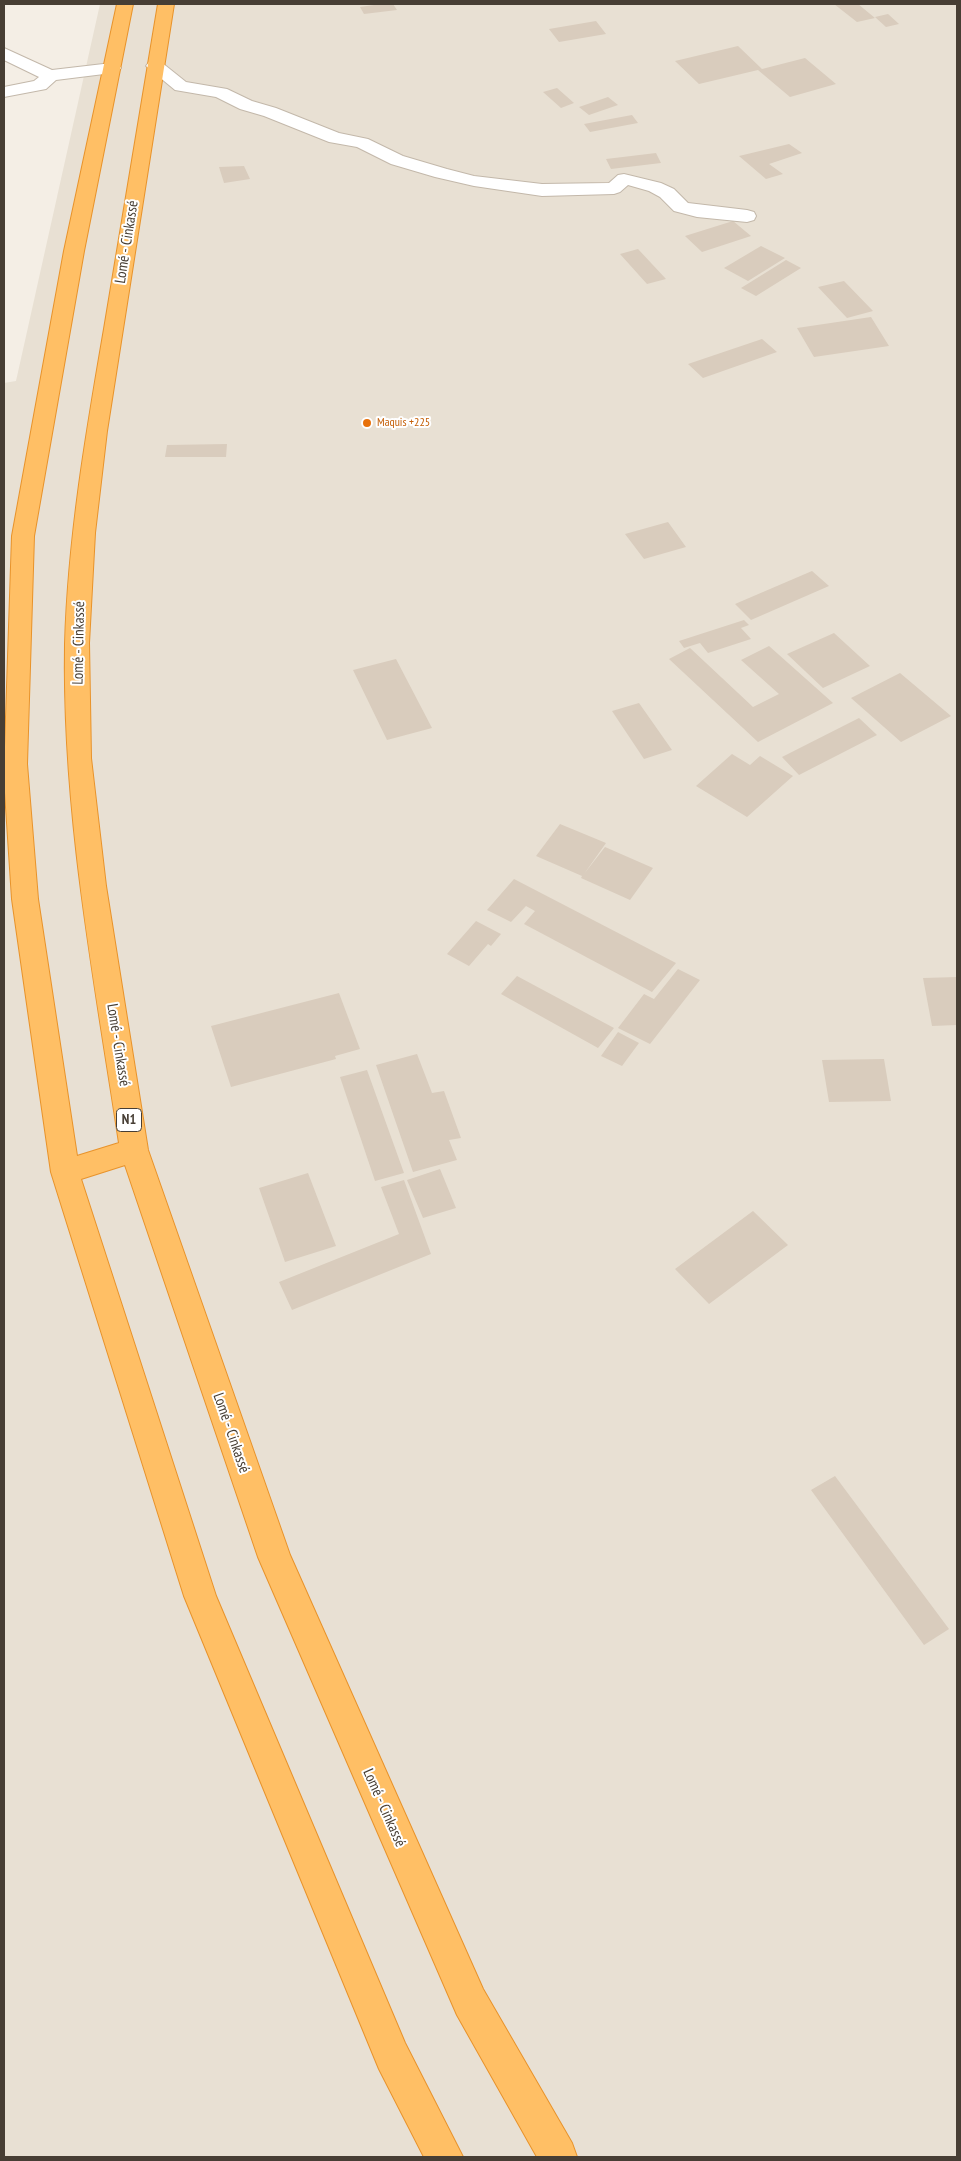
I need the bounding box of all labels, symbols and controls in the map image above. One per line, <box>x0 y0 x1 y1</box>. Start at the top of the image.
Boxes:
street label: Lomé - Cinkassé <box>112 199 142 285</box>
place label: Maquis +225 <box>377 416 430 430</box>
marker: Maquis +225 <box>361 417 373 429</box>
street label: Lomé - Cinkassé <box>69 601 89 685</box>
street label: Lomé - Cinkassé <box>103 1002 133 1088</box>
road number: N1 <box>116 1108 142 1132</box>
street label: Lomé - Cinkassé <box>209 1391 253 1475</box>
street label: Lomé - Cinkassé <box>359 1766 409 1850</box>

